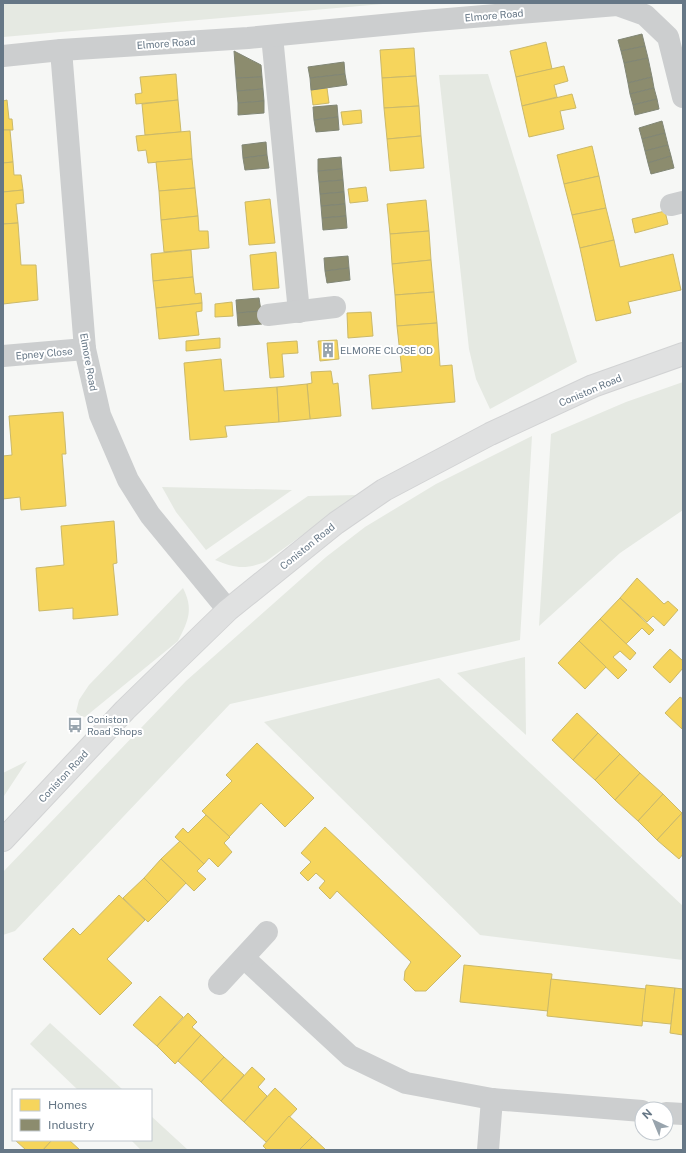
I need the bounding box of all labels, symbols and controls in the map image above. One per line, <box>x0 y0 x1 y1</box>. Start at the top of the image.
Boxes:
street label: Elmore Road <box>464 6 524 24</box>
street label: Elmore Road <box>136 35 196 51</box>
street label: Elmore Road <box>78 332 100 392</box>
building icon: ELMORE CLOSE OD <box>319 341 337 359</box>
place label: ELMORE CLOSE OD <box>340 344 433 356</box>
street label: Epney Close <box>15 345 73 361</box>
street label: Coniston Road <box>557 371 623 409</box>
street label: Coniston Road <box>277 520 337 572</box>
place label: Coniston Road Shops <box>87 713 142 737</box>
bus stop icon: Coniston Road Shops <box>66 716 84 734</box>
street label: Coniston Road <box>36 747 90 805</box>
legend <box>12 1089 152 1141</box>
text: Homes <box>48 1098 87 1112</box>
north arrow <box>634 1101 674 1141</box>
text: N <box>640 1107 654 1121</box>
text: Industry <box>48 1118 95 1132</box>

